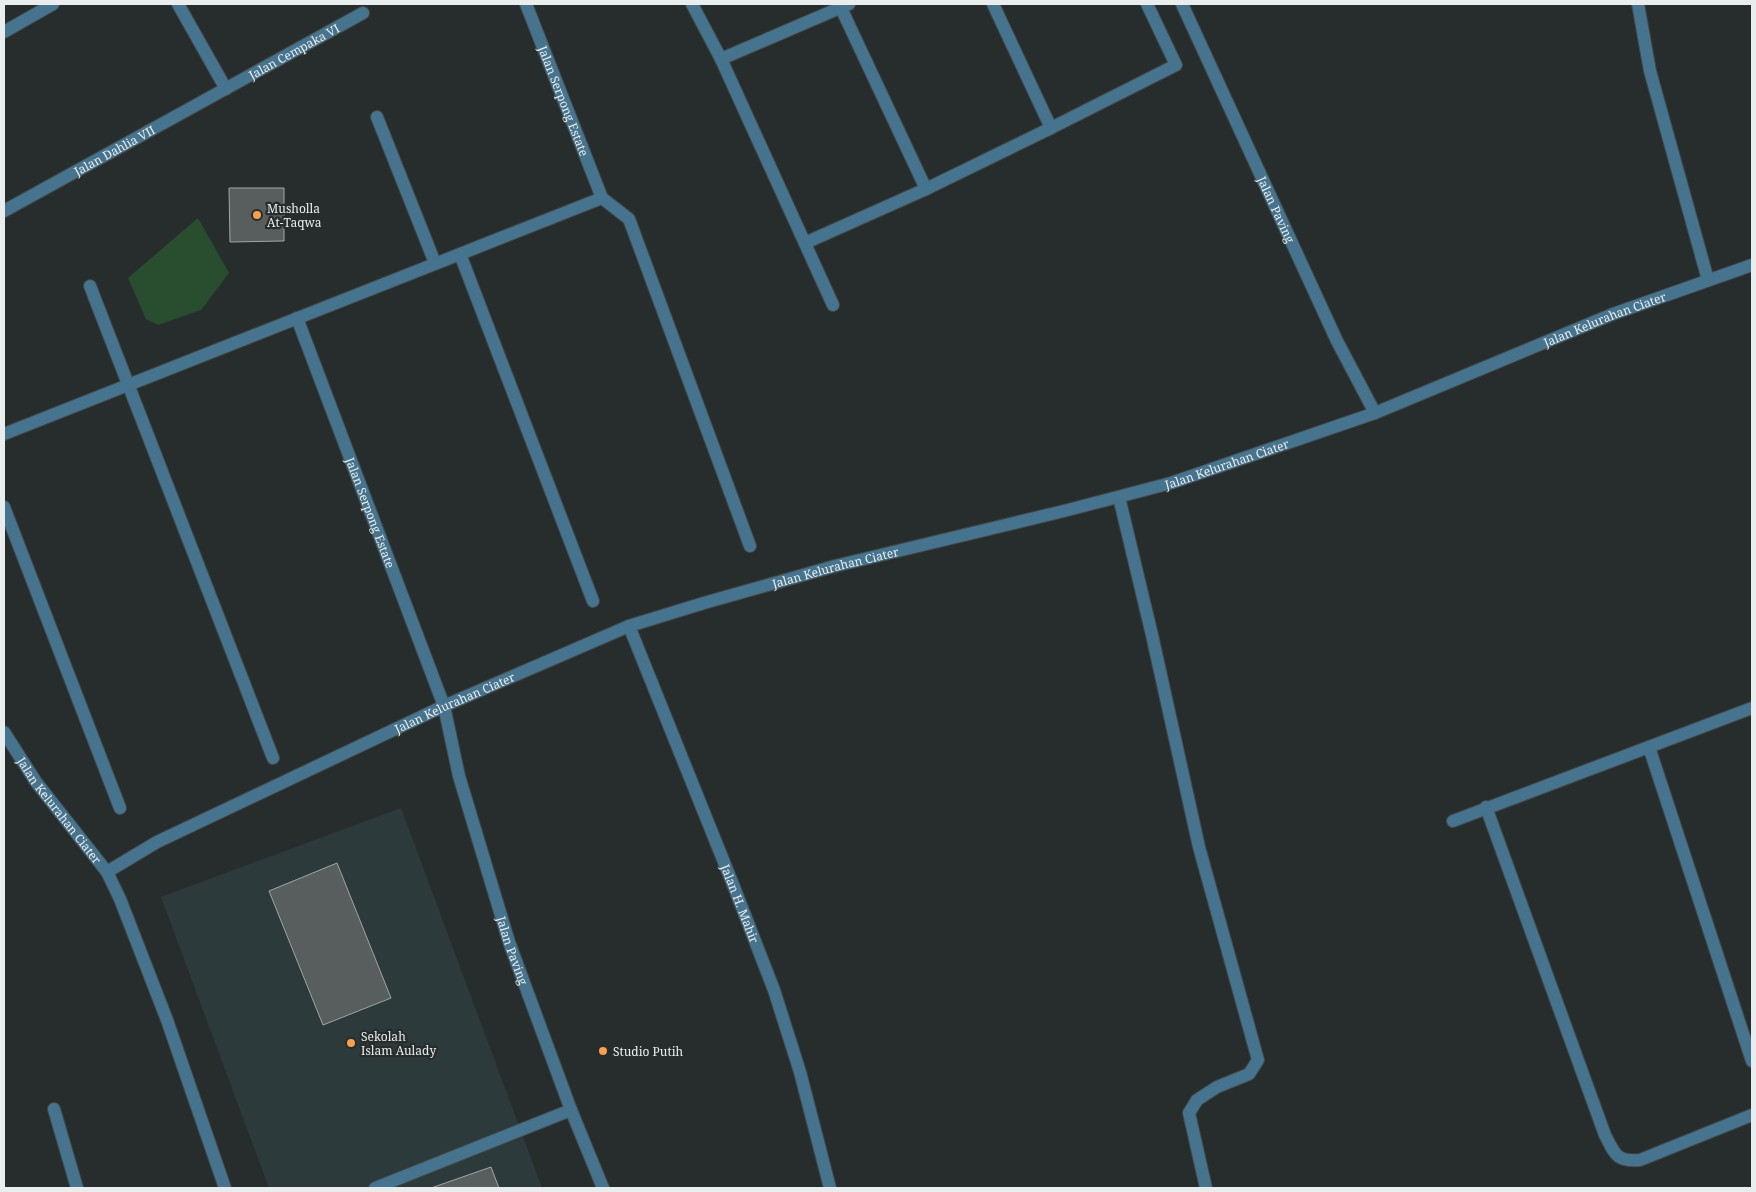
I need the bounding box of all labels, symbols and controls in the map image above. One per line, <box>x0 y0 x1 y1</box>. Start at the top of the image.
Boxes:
street label: Jalan Cempaka VI <box>245 19 342 83</box>
street label: Jalan Serpong Estate <box>534 42 593 159</box>
street label: Jalan Dahlia VII <box>70 121 158 180</box>
street label: Jalan Paving <box>1253 172 1299 246</box>
place label: Musholla At-Taqwa <box>267 200 322 231</box>
marker: Musholla At-Taqwa <box>251 209 263 221</box>
street label: Jalan Kelurahan Ciater <box>1540 287 1668 351</box>
street label: Jalan Kelurahan Ciater <box>1162 435 1291 493</box>
street label: Jalan Serpong Estate <box>342 454 399 570</box>
street label: Jalan Kelurahan Ciater <box>769 542 901 592</box>
street label: Jalan Kelurahan Ciater <box>391 668 518 737</box>
street label: Jalan Kelurahan Ciater <box>13 753 106 867</box>
street label: Jalan H. Mahir <box>717 861 764 946</box>
street label: Jalan Paving <box>493 913 533 988</box>
place label: Sekolah Islam Aulady <box>361 1028 436 1059</box>
marker: Sekolah Islam Aulady <box>345 1037 357 1049</box>
place label: Studio Putih <box>613 1043 684 1060</box>
marker: Studio Putih <box>597 1045 609 1057</box>

